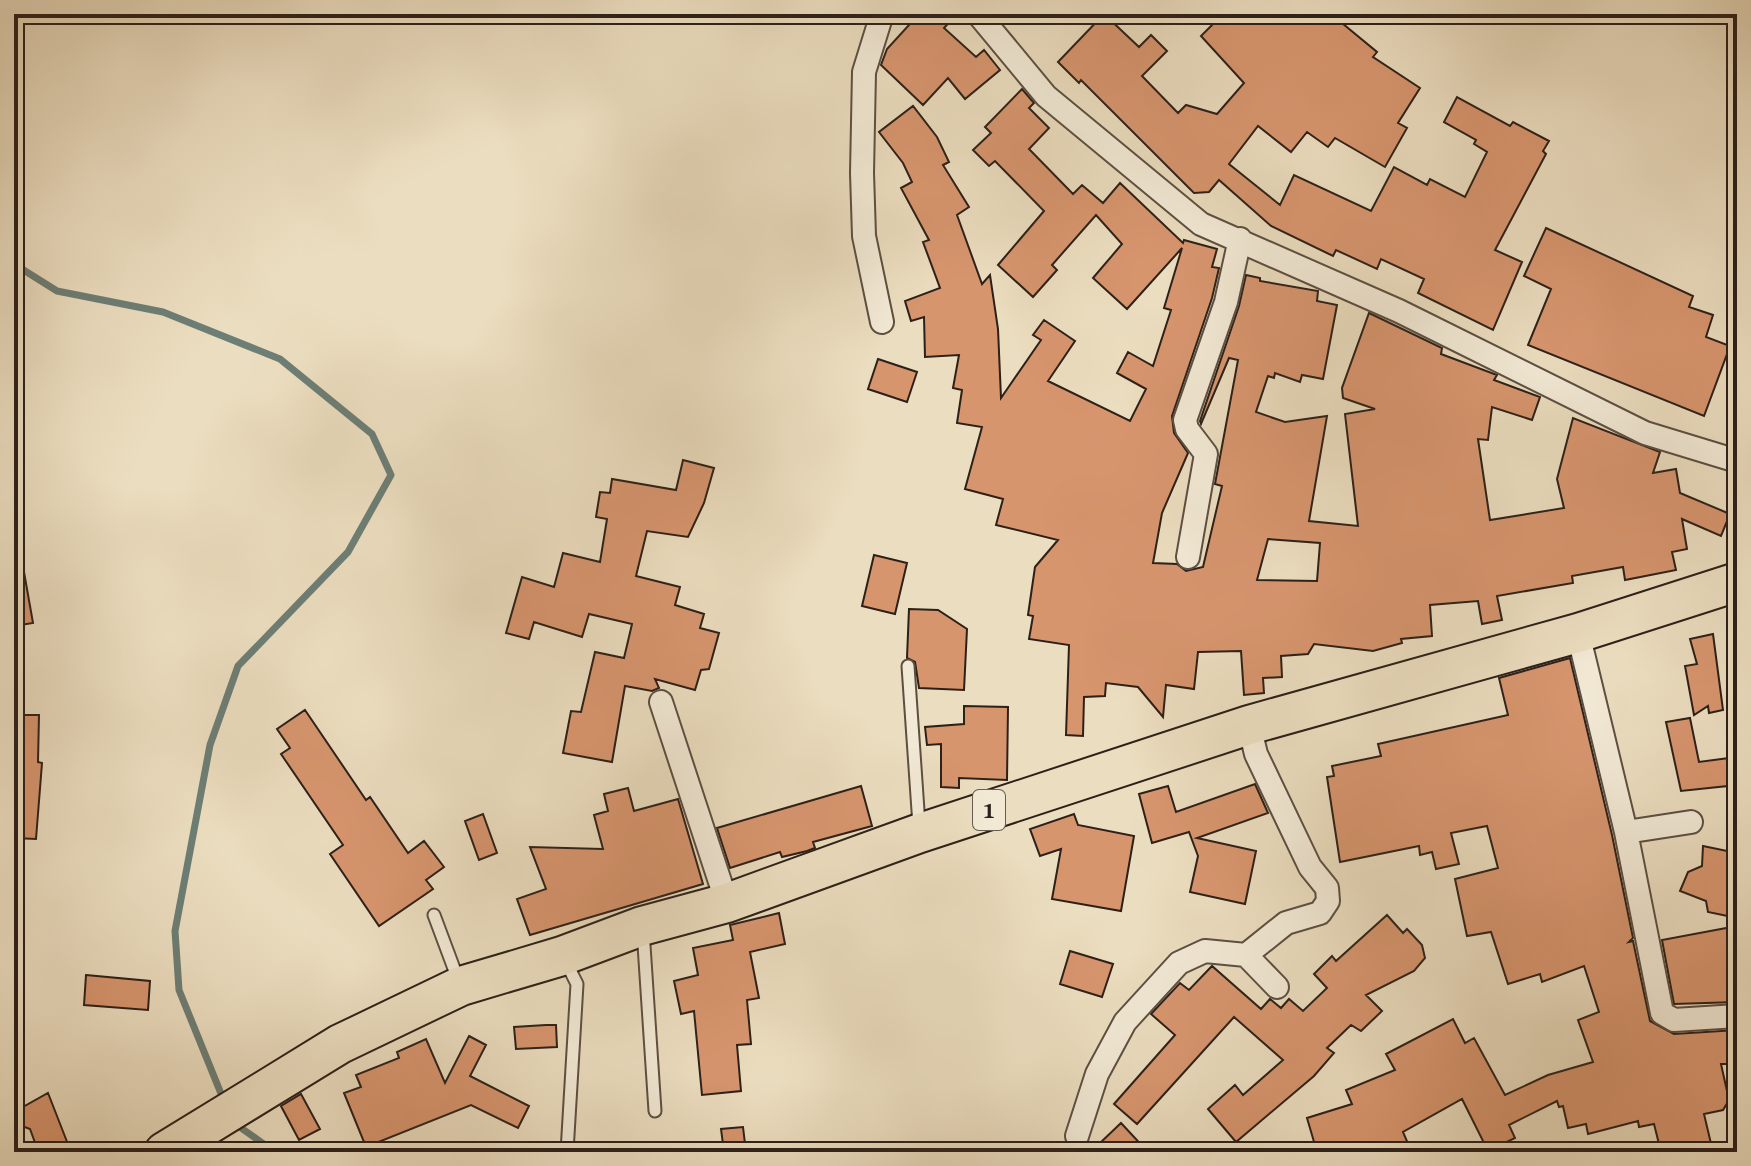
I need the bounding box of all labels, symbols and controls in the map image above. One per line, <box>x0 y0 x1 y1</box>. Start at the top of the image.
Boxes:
road number: 1 <box>973 790 1005 830</box>

